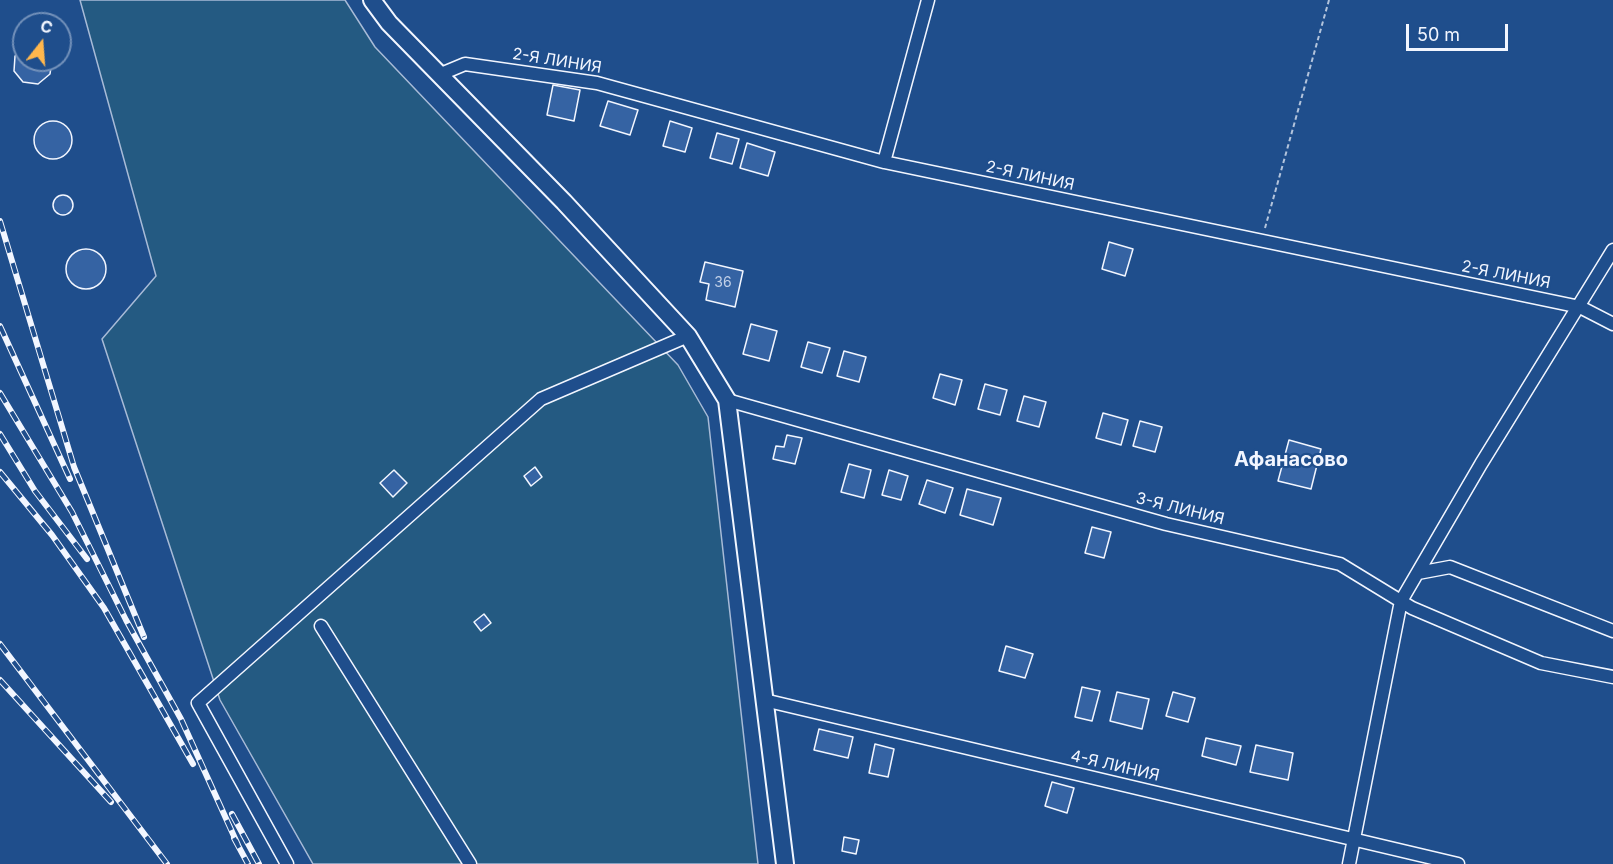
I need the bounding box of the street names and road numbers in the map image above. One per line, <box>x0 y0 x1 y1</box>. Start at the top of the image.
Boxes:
street label: 2-Я ЛИНИЯ <box>511 44 603 78</box>
street label: 2-Я ЛИНИЯ <box>984 157 1076 195</box>
street label: 2-Я ЛИНИЯ <box>1460 257 1552 293</box>
street label: 3-Я ЛИНИЯ <box>1134 489 1226 529</box>
street label: 4-Я ЛИНИЯ <box>1069 746 1161 786</box>

